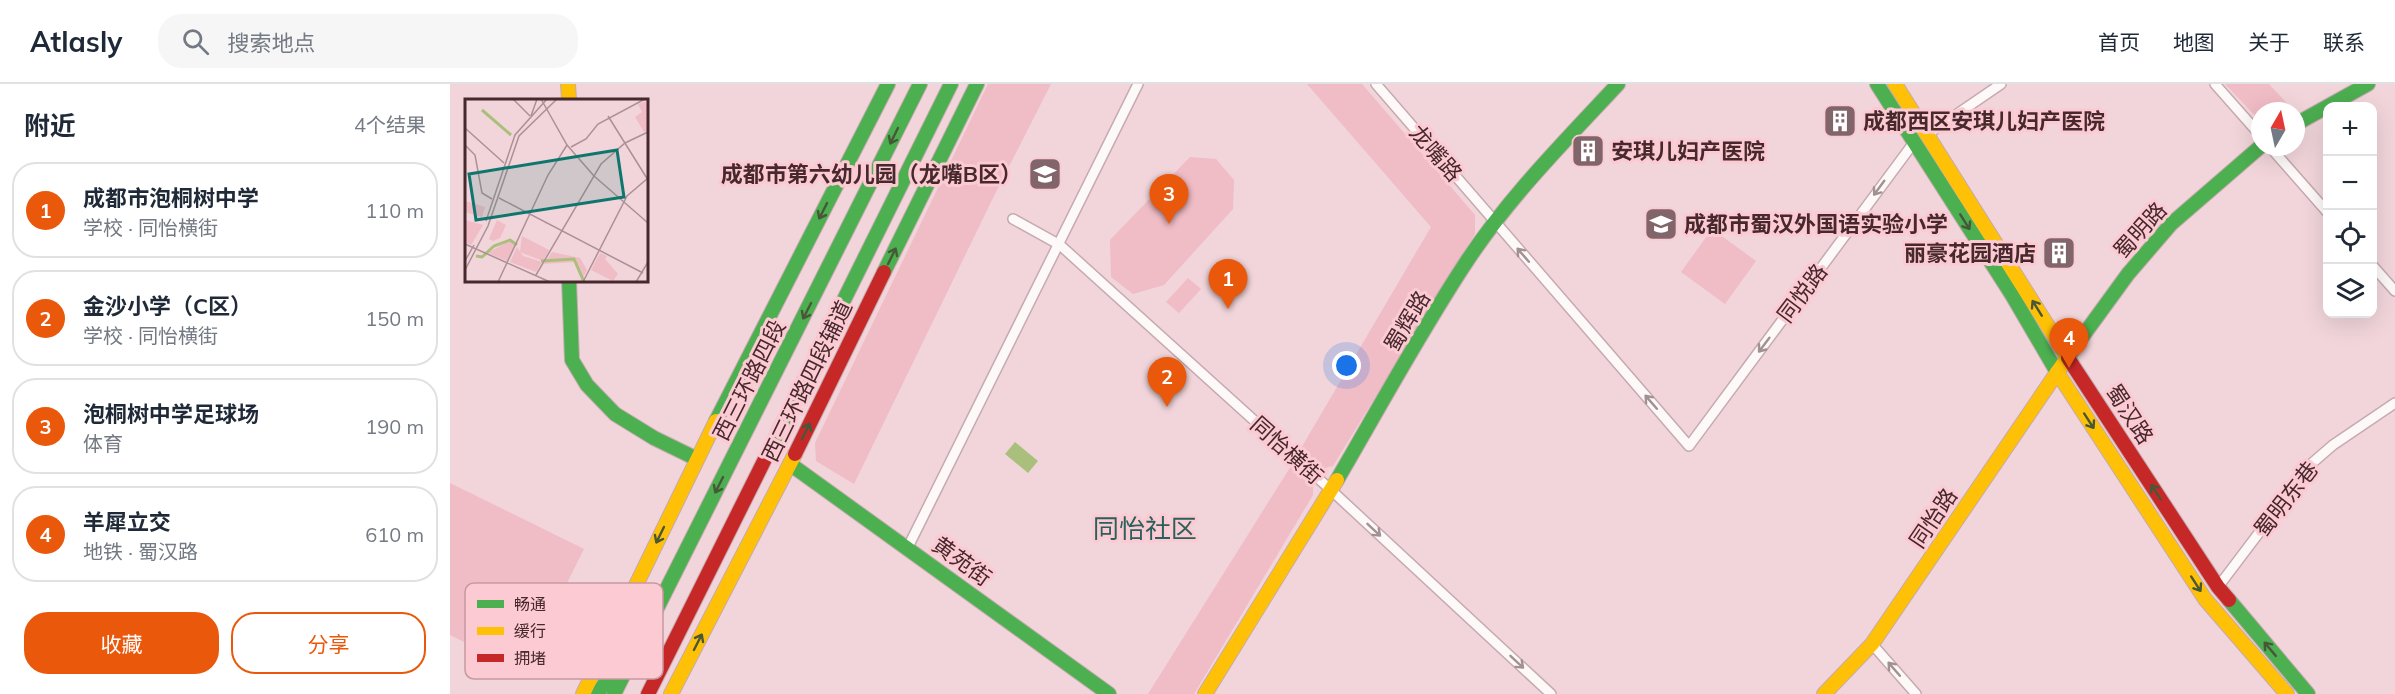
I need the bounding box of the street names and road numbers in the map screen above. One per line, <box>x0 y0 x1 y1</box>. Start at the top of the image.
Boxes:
street label: 龙嘴路 <box>1404 119 1468 187</box>
street label: 蜀明路 <box>2108 196 2172 264</box>
street label: 同悦路 <box>1771 258 1833 328</box>
street label: 蜀辉路 <box>1378 285 1436 357</box>
street label: 西三环路四段辅道 <box>756 296 858 466</box>
street label: 西三环路四段 <box>707 315 791 445</box>
street label: 蜀汉路 <box>2100 379 2160 449</box>
street label: 同怡横街 <box>1245 410 1329 490</box>
street label: 蜀明东巷 <box>2248 456 2324 542</box>
street label: 同怡路 <box>1903 483 1963 553</box>
street label: 黄苑街 <box>927 530 997 592</box>

